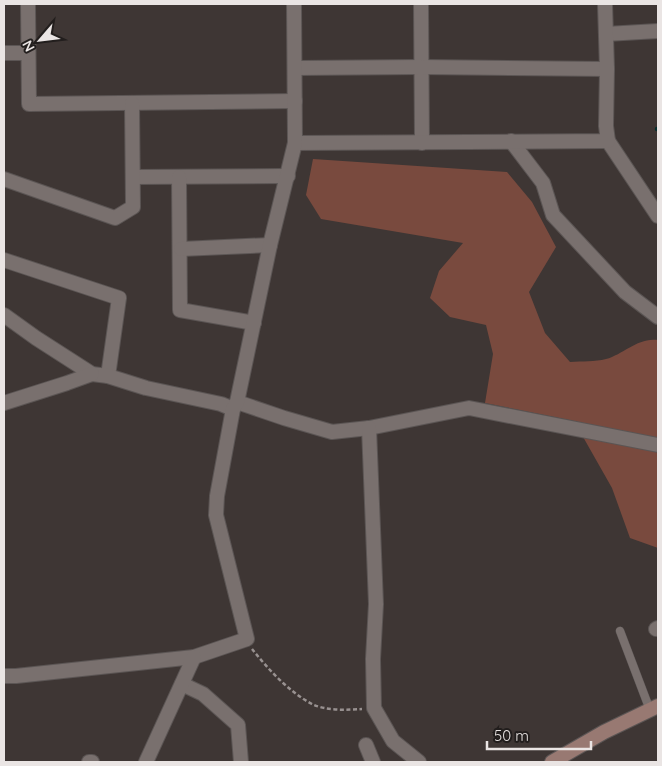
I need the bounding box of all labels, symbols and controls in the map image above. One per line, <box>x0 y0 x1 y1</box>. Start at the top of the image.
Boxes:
north arrow <box>15 15 65 65</box>
text: N <box>18 37 39 55</box>
scale bar <box>487 718 591 750</box>
text: 50 m <box>494 726 529 745</box>

